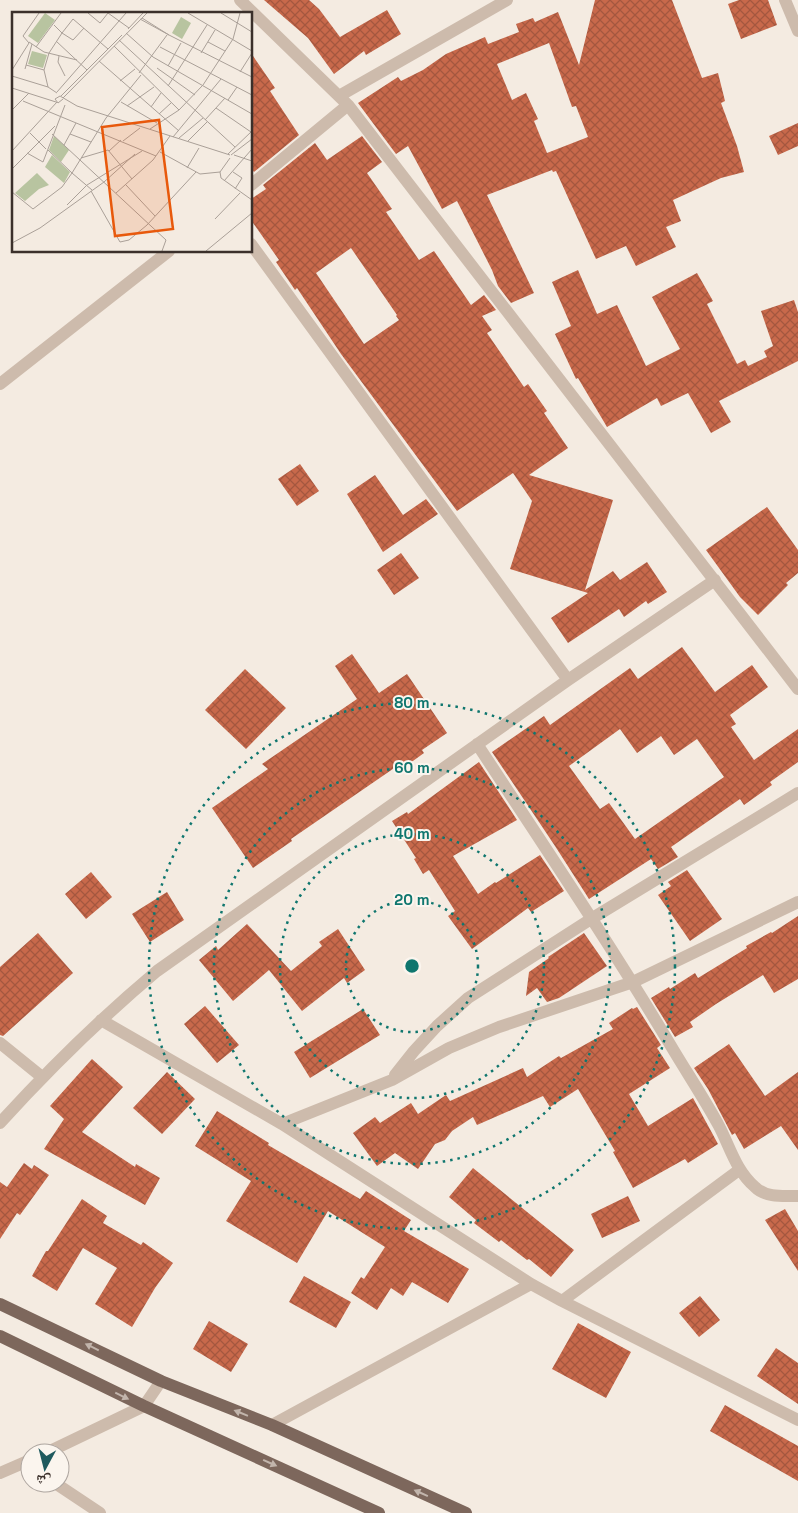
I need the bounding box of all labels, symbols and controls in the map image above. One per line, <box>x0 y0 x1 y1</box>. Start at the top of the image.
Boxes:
inset map <box>12 12 252 252</box>
text: 80 m <box>394 693 430 712</box>
text: 60 m <box>394 758 430 777</box>
text: 40 m <box>394 824 430 843</box>
text: 20 m <box>394 890 430 909</box>
centre of rings <box>403 957 421 975</box>
one-way arrow <box>85 1343 99 1351</box>
one-way arrow <box>115 1392 130 1400</box>
one-way arrow <box>233 1409 248 1417</box>
north arrow <box>20 1443 70 1493</box>
one-way arrow <box>263 1460 277 1468</box>
text: ش <box>35 1471 52 1491</box>
one-way arrow <box>414 1489 428 1497</box>

